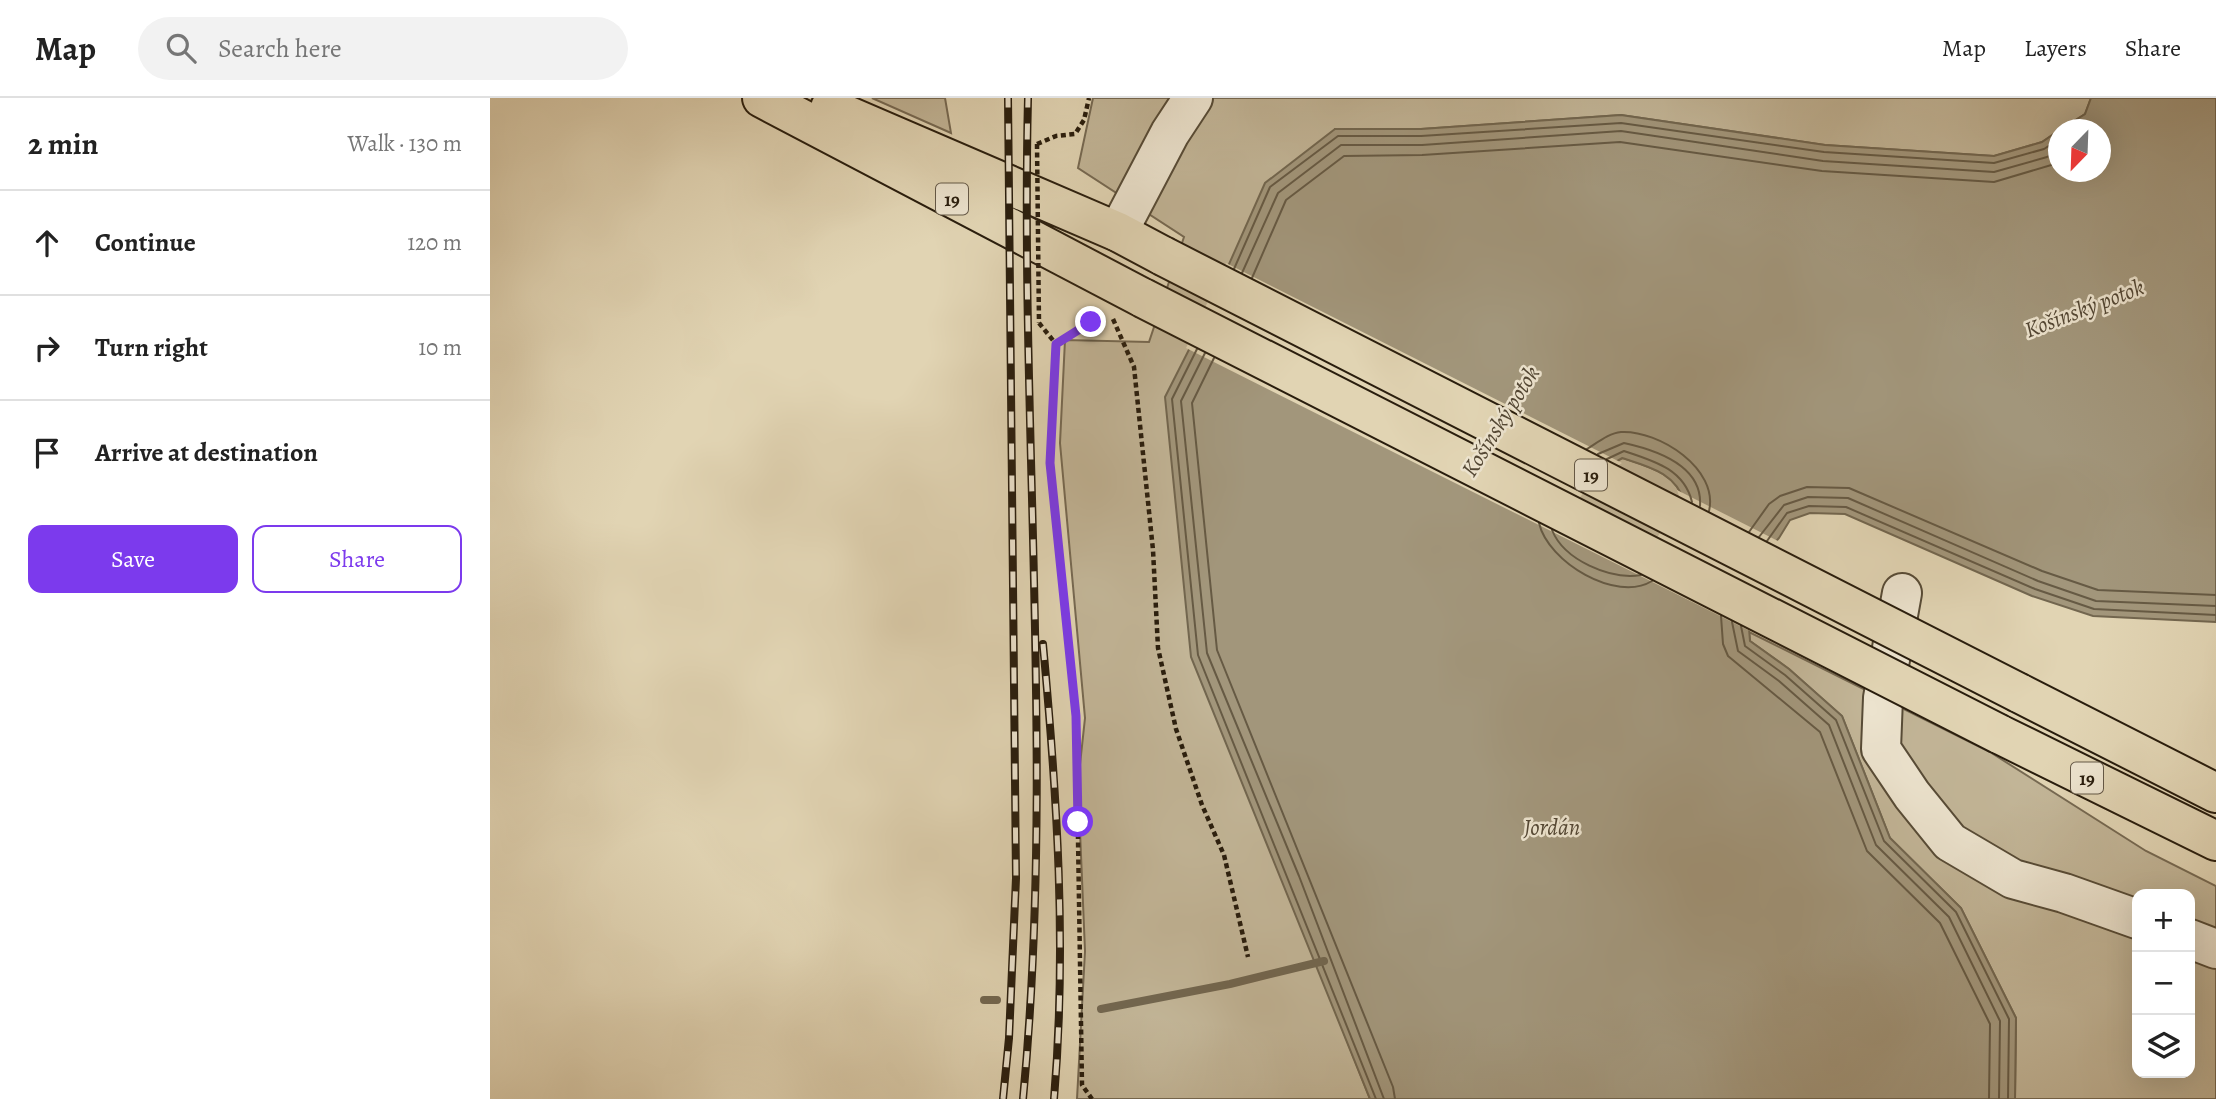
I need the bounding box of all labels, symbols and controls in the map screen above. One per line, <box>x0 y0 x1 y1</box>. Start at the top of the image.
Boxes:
search box <box>138 17 628 80</box>
text: Map <box>35 26 96 71</box>
icon: search <box>162 29 200 67</box>
text: Search here <box>218 31 342 66</box>
text: Map <box>1942 32 1986 64</box>
text: Layers <box>2024 32 2087 64</box>
text: Share <box>2125 32 2181 64</box>
north arrow <box>2048 119 2111 182</box>
text: 2 min <box>28 124 98 164</box>
text: Walk · 130 m <box>348 128 462 159</box>
road number: 19 <box>936 184 968 214</box>
icon: ahead <box>28 224 66 262</box>
text: Continue <box>95 225 196 260</box>
text: 120 m <box>407 227 462 258</box>
water label: Košínský potok <box>2020 271 2148 345</box>
route end <box>1075 306 1106 337</box>
icon: right <box>28 329 66 367</box>
text: Turn right <box>95 330 208 365</box>
text: 10 m <box>418 332 462 363</box>
water label: Košínský potok <box>1454 360 1547 483</box>
icon: arrive <box>28 434 66 472</box>
text: Arrive at destination <box>95 435 318 470</box>
road number: 19 <box>1575 460 1607 490</box>
button: Save <box>28 525 238 593</box>
button: Share <box>252 525 462 593</box>
road number: 19 <box>2071 762 2103 793</box>
route start <box>1062 806 1093 837</box>
water label: Jordán <box>1523 812 1580 843</box>
map controls <box>2132 889 2195 1078</box>
button: + <box>2132 889 2195 952</box>
button: − <box>2132 952 2195 1015</box>
button: layers <box>2132 1015 2195 1078</box>

